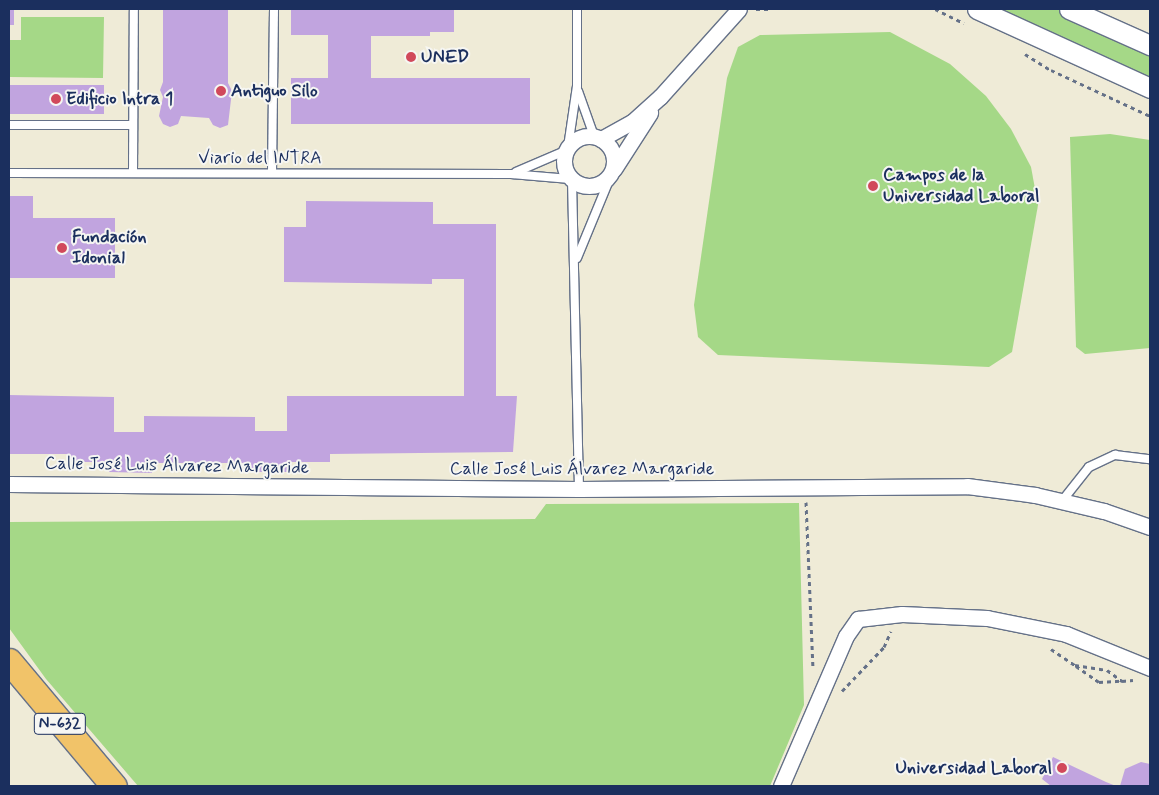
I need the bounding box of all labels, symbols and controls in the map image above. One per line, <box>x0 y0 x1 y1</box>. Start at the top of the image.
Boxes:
place label: UNED <box>421 46 469 68</box>
marker: UNED <box>405 51 417 63</box>
place label: Antiguo Silo <box>231 80 317 102</box>
marker: Antiguo Silo <box>215 85 227 97</box>
place label: Edificio Intra 1 <box>66 88 176 110</box>
marker: Edificio Intra 1 <box>50 93 62 105</box>
street label: Viario del INTRA <box>194 147 326 169</box>
place label: Campos de la Universidad Laboral <box>883 165 1040 208</box>
marker: Campos de la Universidad Laboral <box>867 180 879 192</box>
place label: Fundación Idonial <box>72 227 147 270</box>
marker: Fundación Idonial <box>56 242 68 254</box>
street label: Calle José Luis Álvarez Margaride <box>46 453 308 479</box>
street label: Calle José Luis Álvarez Margaride <box>451 458 713 480</box>
road number: N-632 <box>34 711 86 738</box>
place label: Universidad Laboral <box>895 757 1052 779</box>
marker: Universidad Laboral <box>1056 762 1068 774</box>

